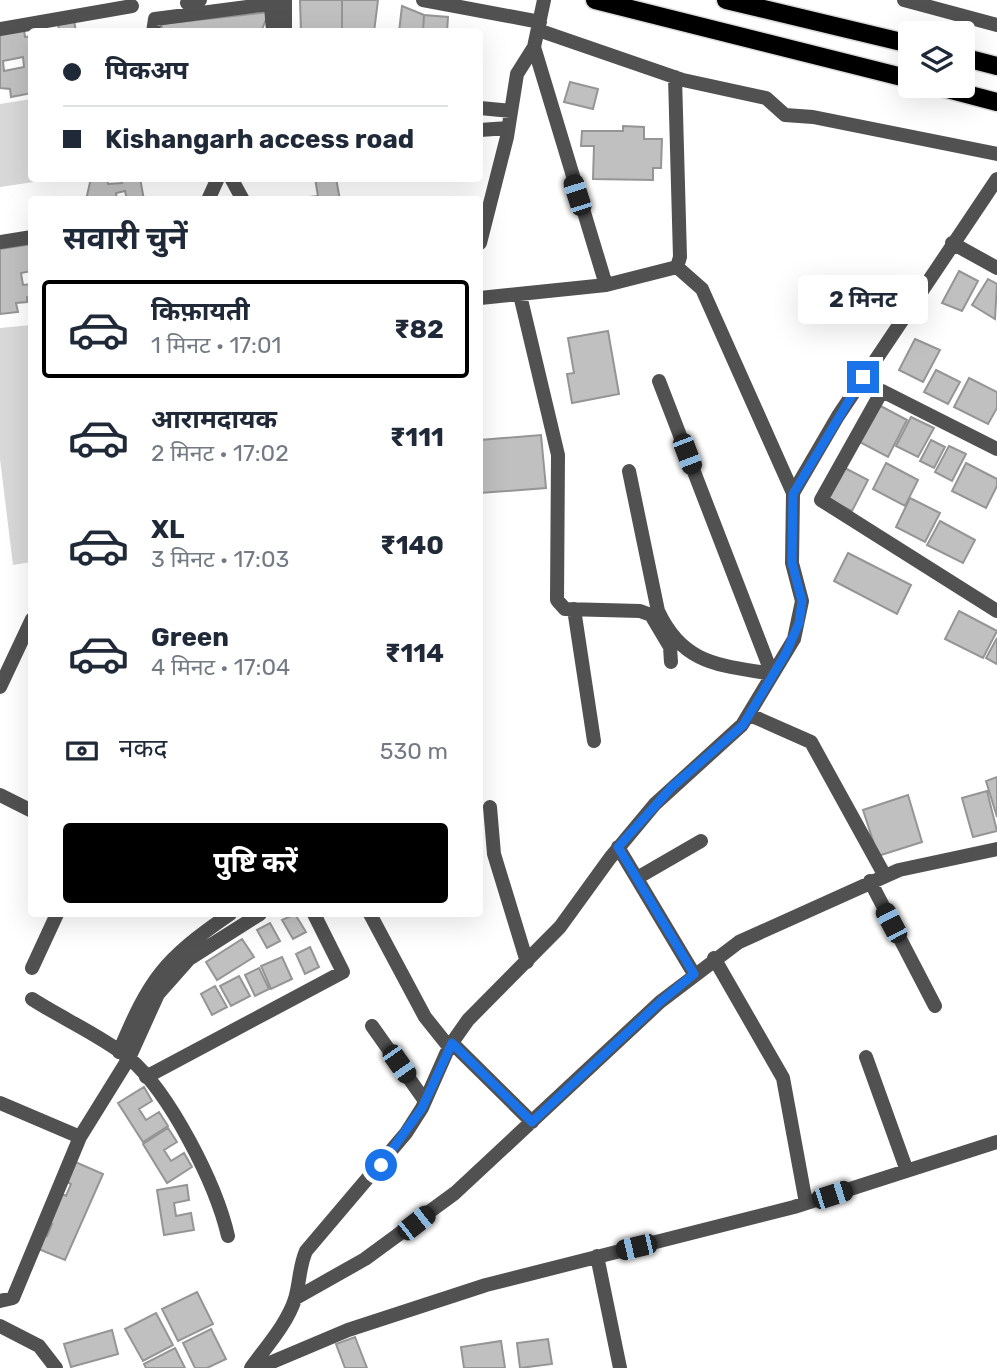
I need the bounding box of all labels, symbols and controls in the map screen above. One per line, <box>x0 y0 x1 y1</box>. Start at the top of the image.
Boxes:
map controls <box>898 21 975 98</box>
button: layers <box>898 21 975 98</box>
text: पिकअप <box>105 55 188 86</box>
text: Kishangarh access road <box>105 124 414 155</box>
car <box>561 172 594 218</box>
text: सवारी चुनें <box>63 219 188 257</box>
callout: 2 मिनट <box>798 276 928 324</box>
text: 2 मिनट <box>829 285 897 313</box>
text: किफ़ायती <box>151 296 250 327</box>
icon: car <box>67 298 130 361</box>
text: ₹82 <box>394 314 444 345</box>
text: 1 मिनट · 17:01 <box>151 331 281 359</box>
route end <box>847 361 879 393</box>
text: आरामदायक <box>151 404 277 435</box>
icon: car <box>67 406 130 469</box>
text: ₹111 <box>390 422 444 453</box>
car <box>670 431 705 477</box>
text: 2 मिनट · 17:02 <box>151 439 289 467</box>
icon: car <box>67 514 130 577</box>
text: XL <box>151 514 184 545</box>
text: ₹140 <box>380 530 444 561</box>
text: 3 मिनट · 17:03 <box>151 545 289 573</box>
icon: car <box>67 622 130 685</box>
text: Green <box>151 622 229 653</box>
text: ₹114 <box>385 638 444 669</box>
text: 4 मिनट · 17:04 <box>151 653 290 681</box>
icon: cash <box>63 732 101 770</box>
text: नकद <box>119 733 167 764</box>
text: 530 m <box>380 737 448 765</box>
button: पुष्टि करें <box>63 823 448 903</box>
car <box>872 900 911 946</box>
car <box>379 1041 420 1087</box>
route start <box>365 1149 397 1181</box>
car <box>809 1179 856 1211</box>
car <box>393 1202 440 1244</box>
car <box>614 1232 659 1262</box>

